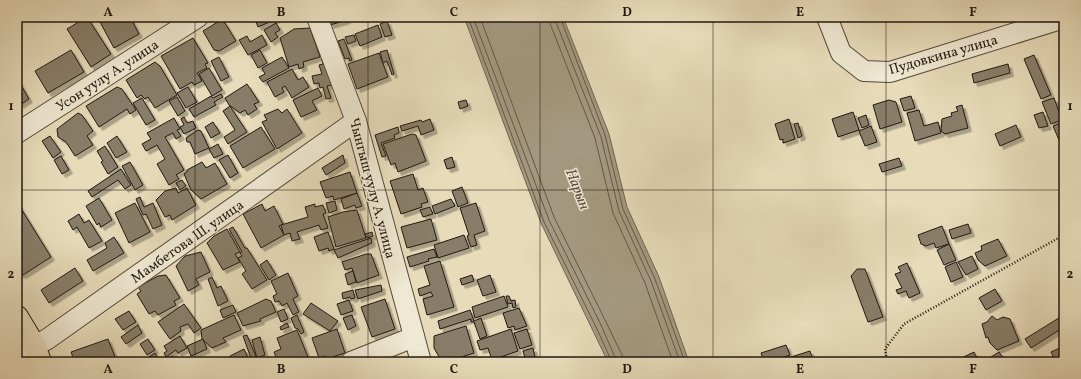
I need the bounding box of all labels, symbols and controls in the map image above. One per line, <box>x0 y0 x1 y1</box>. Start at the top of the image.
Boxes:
text: A <box>103 4 113 22</box>
text: B <box>277 4 286 22</box>
text: C <box>450 4 458 22</box>
text: D <box>622 4 632 22</box>
text: E <box>796 4 804 22</box>
text: F <box>969 4 977 22</box>
street label: Пудовкина улица <box>887 31 1000 80</box>
street label: Усон уулу А. улица <box>53 36 163 117</box>
text: 1 <box>8 98 14 116</box>
text: 1 <box>1067 98 1073 116</box>
street label: Чынгыш уулу А. улица <box>344 116 399 261</box>
water label: Нарын <box>559 166 594 213</box>
street label: Мамбетова Ш. улица <box>128 196 248 288</box>
text: 2 <box>8 266 15 284</box>
text: 2 <box>1067 266 1074 284</box>
text: A <box>103 361 113 379</box>
text: B <box>277 361 286 379</box>
text: C <box>450 361 458 379</box>
text: D <box>622 361 632 379</box>
text: E <box>796 361 804 379</box>
text: F <box>969 361 977 379</box>

